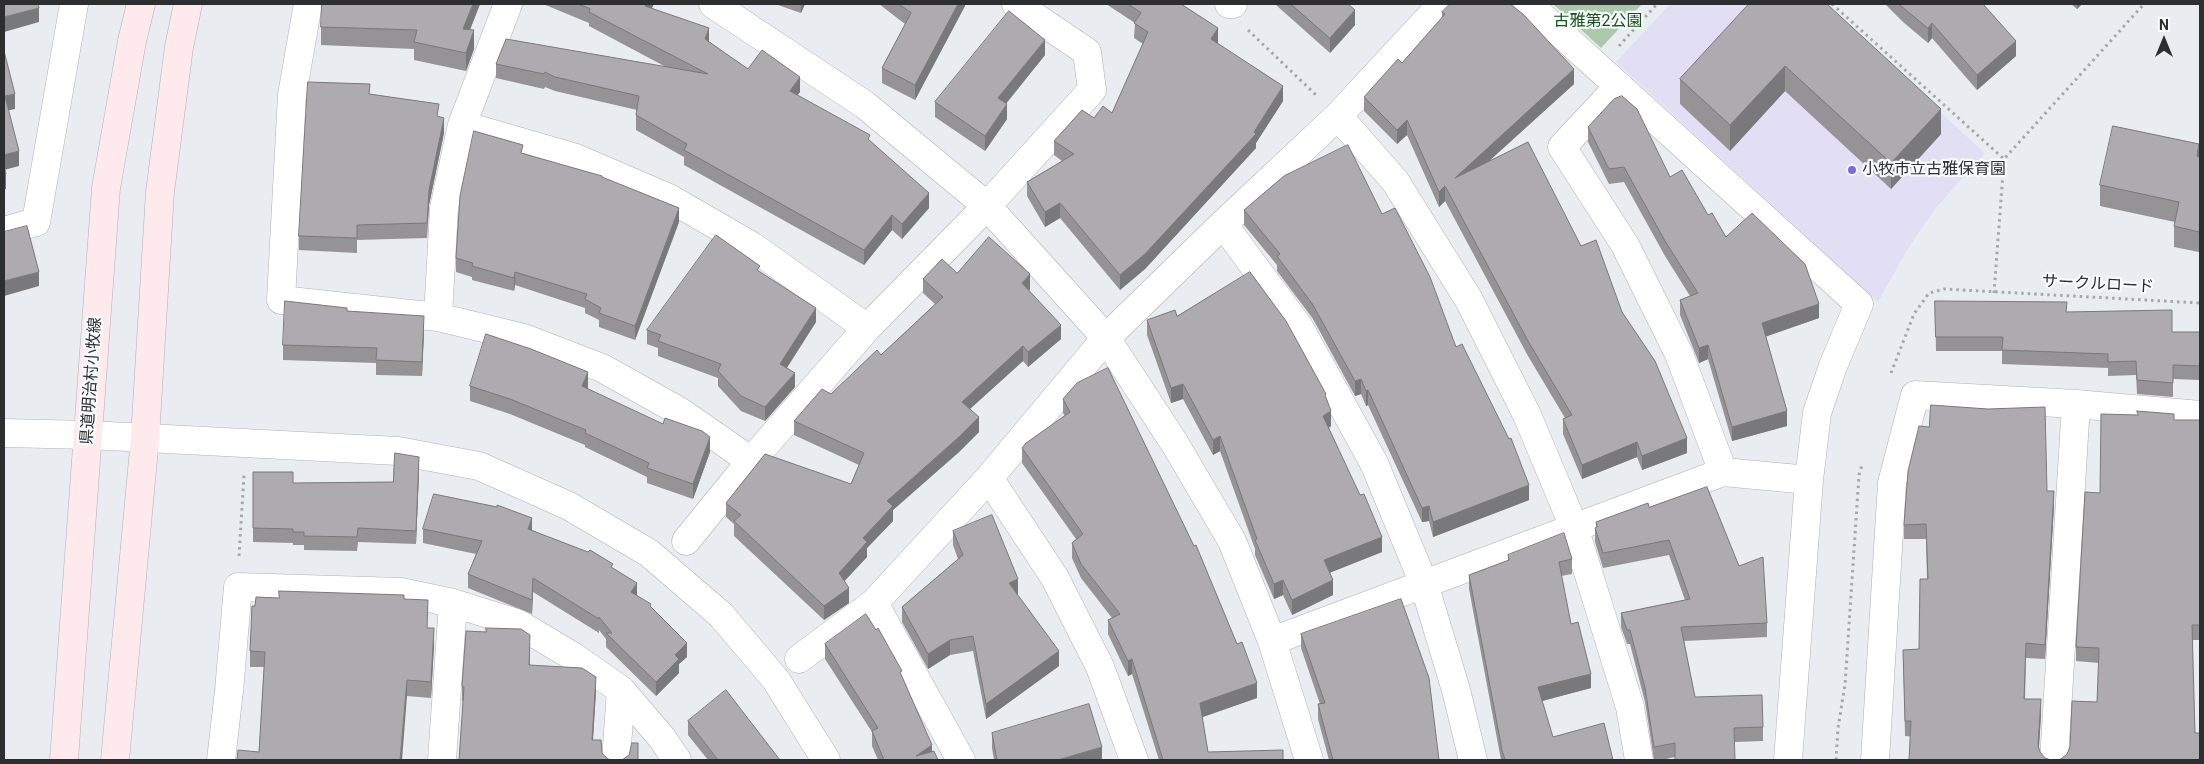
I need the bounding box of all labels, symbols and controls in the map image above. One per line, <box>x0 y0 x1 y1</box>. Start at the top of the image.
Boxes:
park label: 古雅第2公園 <box>1554 12 1642 32</box>
north arrow <box>2139 15 2189 65</box>
text: N <box>2159 17 2169 33</box>
place label: 小牧市立古雅保育園 <box>1862 160 2006 180</box>
marker: 小牧市立古雅保育園 <box>1846 164 1858 176</box>
street label: サークルロード <box>2042 272 2154 298</box>
street label: 県道明治村小牧線 <box>78 316 106 446</box>

